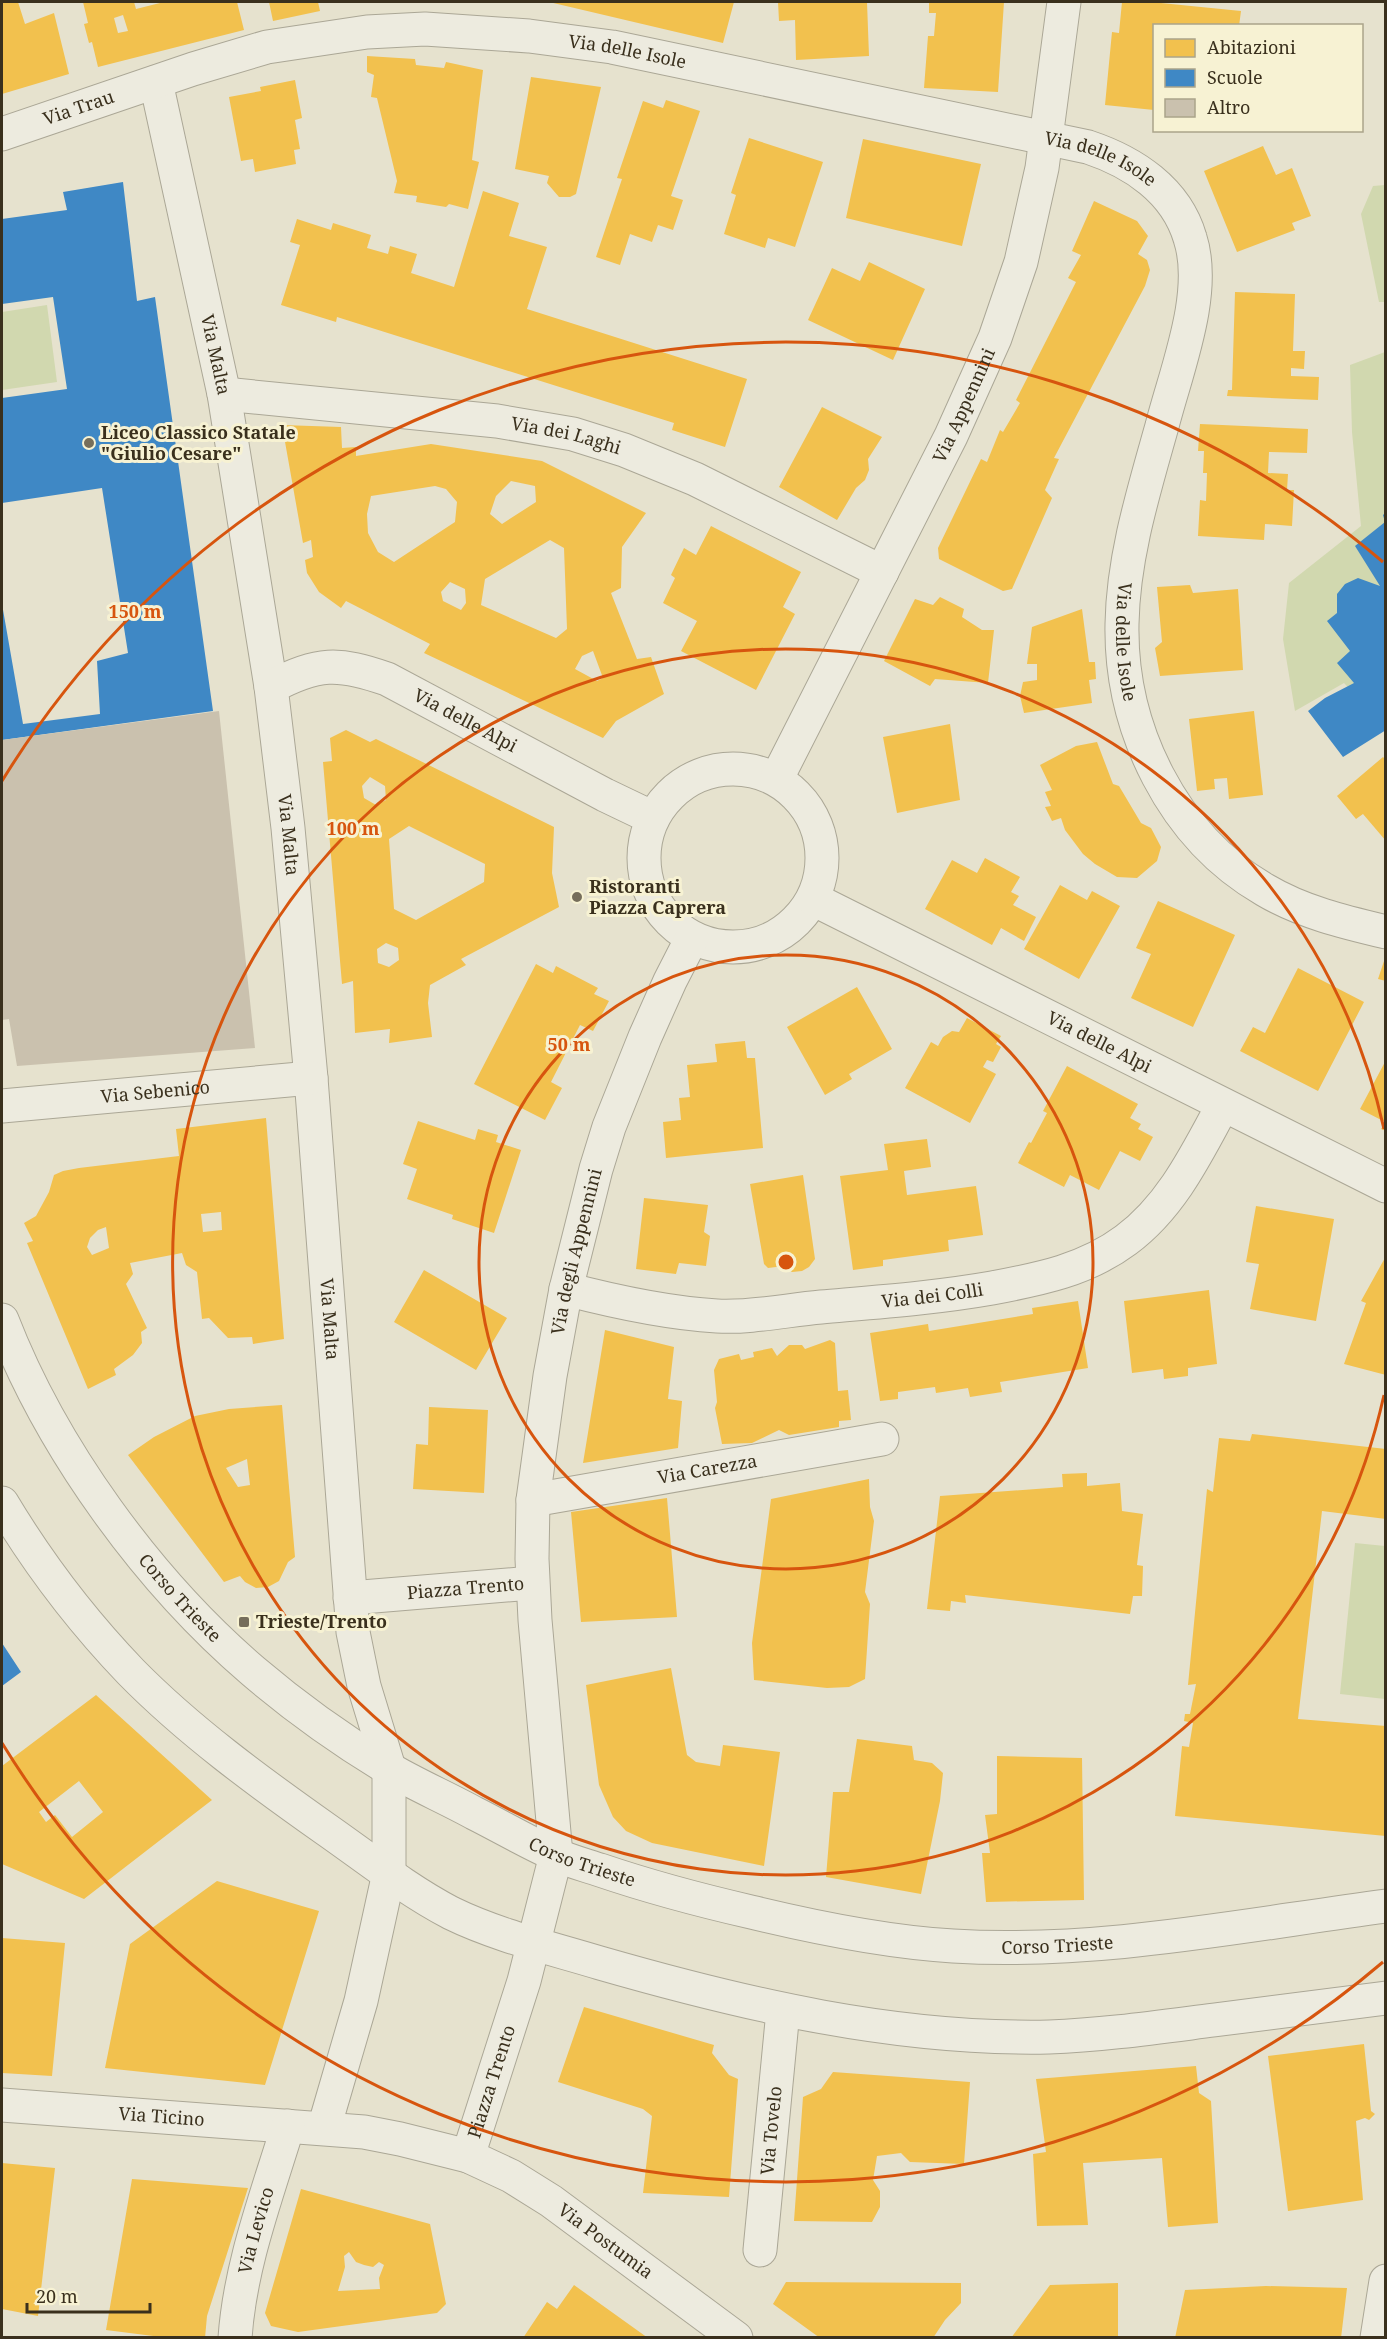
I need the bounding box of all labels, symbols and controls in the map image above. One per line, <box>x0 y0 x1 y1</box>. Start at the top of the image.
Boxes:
legend <box>1153 24 1363 132</box>
street label: Via delle Isole <box>567 28 689 73</box>
text: Abitazioni <box>1207 35 1296 59</box>
text: Scuole <box>1207 65 1263 89</box>
street label: Via Trau <box>40 84 118 130</box>
text: Altro <box>1207 95 1250 119</box>
street label: Via delle Isole <box>1043 125 1162 191</box>
street label: Via Malta <box>196 312 237 397</box>
street label: Via Appennini <box>926 344 1000 466</box>
street label: Via dei Laghi <box>510 411 624 459</box>
place label: Liceo Classico Statale "Giulio Cesare" <box>101 420 296 465</box>
marker: Liceo Classico Statale "Giulio Cesare" <box>82 436 96 450</box>
street label: Via delle Isole <box>1111 581 1143 703</box>
text: 150 m <box>109 599 162 623</box>
street label: Via delle Alpi <box>410 682 522 757</box>
street label: Via Malta <box>273 793 305 877</box>
text: 100 m <box>327 816 380 840</box>
place label: Ristoranti Piazza Caprera <box>589 874 726 919</box>
marker: Ristoranti Piazza Caprera <box>570 890 584 904</box>
street label: Via delle Alpi <box>1043 1005 1156 1078</box>
text: 50 m <box>548 1032 591 1056</box>
street label: Via Sebenico <box>100 1074 211 1108</box>
street label: Via degli Appennini <box>545 1166 607 1337</box>
centre of rings <box>776 1252 796 1272</box>
street label: Via Malta <box>315 1277 345 1361</box>
street label: Via dei Colli <box>880 1277 985 1313</box>
street label: Via Carezza <box>656 1448 759 1489</box>
street label: Corso Trieste <box>134 1548 227 1647</box>
street label: Piazza Trento <box>406 1571 525 1604</box>
place label: Trieste/Trento <box>256 1609 387 1633</box>
marker: Trieste/Trento <box>237 1615 251 1629</box>
street label: Corso Trieste <box>525 1831 639 1892</box>
street label: Corso Trieste <box>1001 1930 1114 1959</box>
street label: Piazza Trento <box>461 2022 520 2141</box>
street label: Via Tovelo <box>754 2085 787 2176</box>
street label: Via Ticino <box>118 2101 206 2131</box>
street label: Via Levico <box>232 2184 279 2276</box>
street label: Via Postumia <box>553 2197 658 2284</box>
scale bar <box>27 2276 150 2314</box>
text: 20 m <box>36 2284 78 2308</box>

